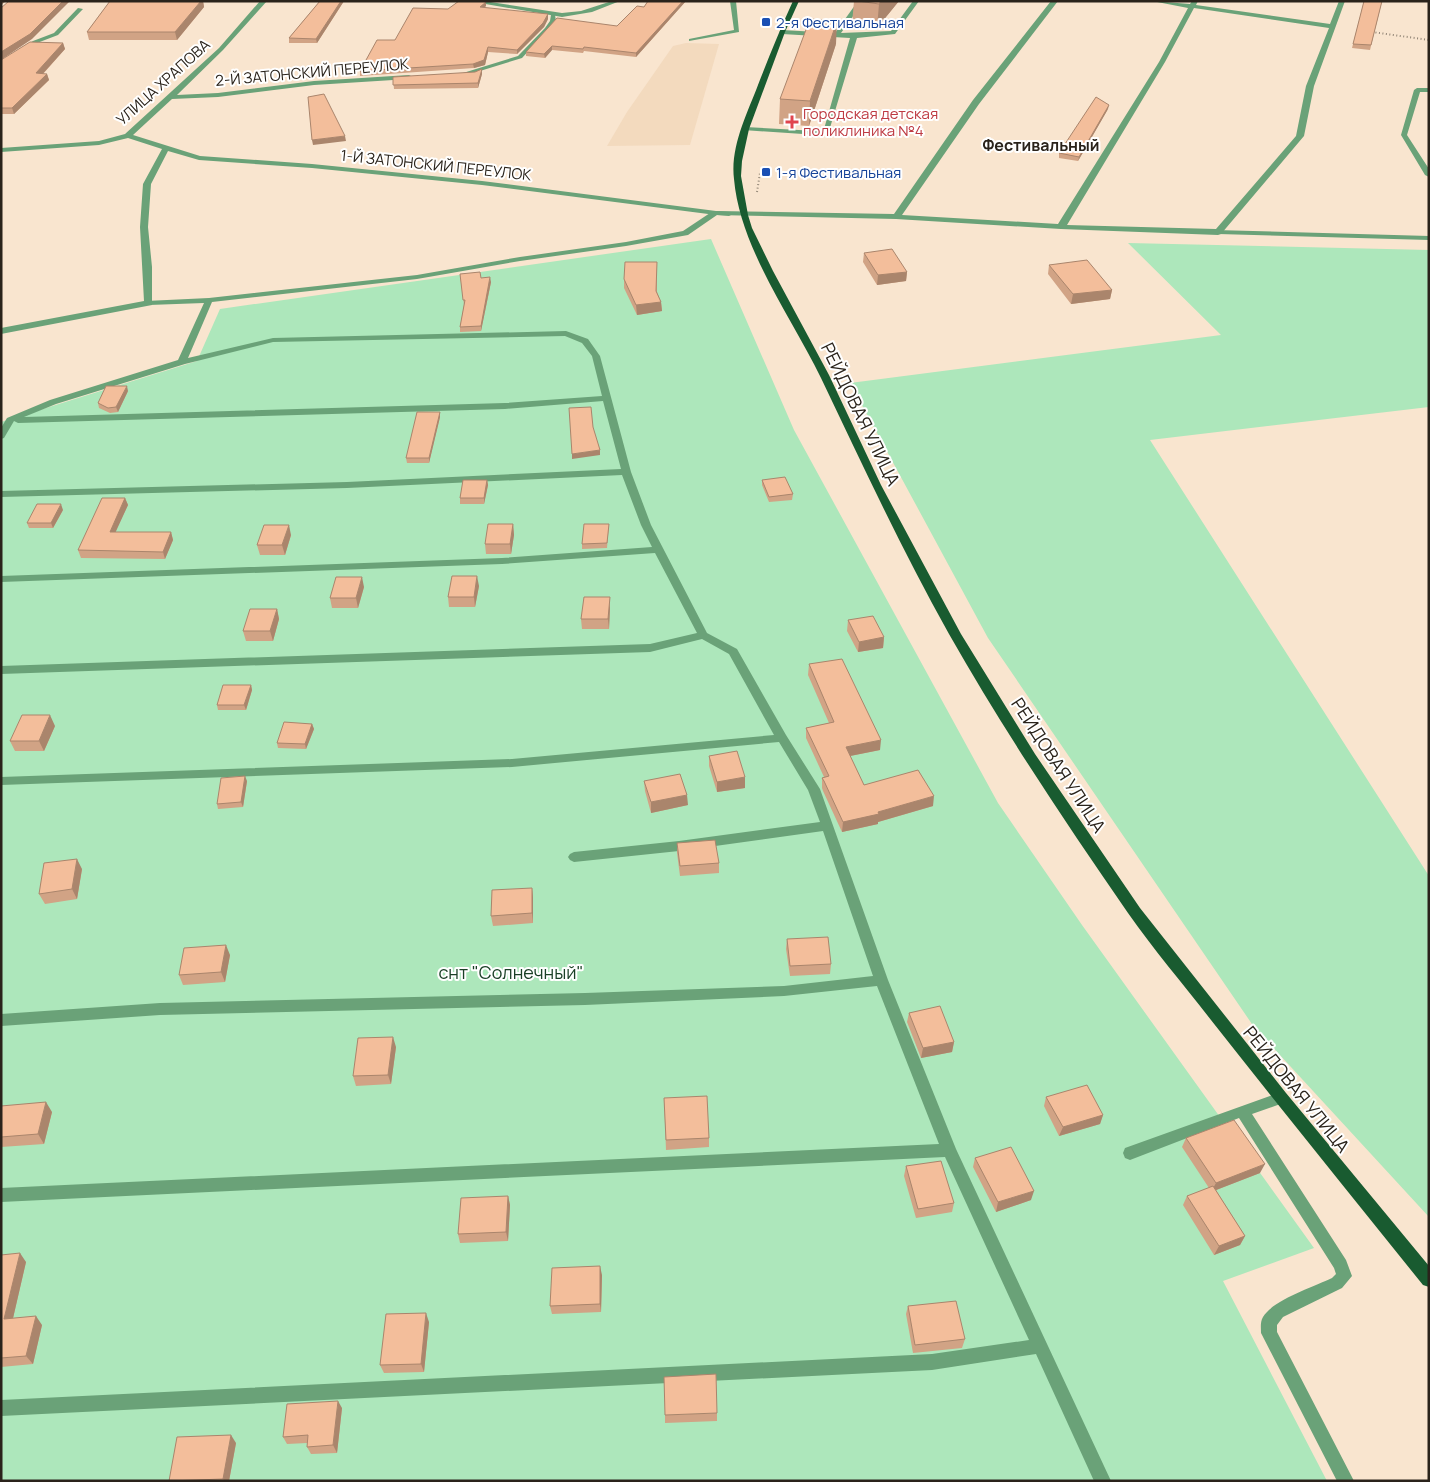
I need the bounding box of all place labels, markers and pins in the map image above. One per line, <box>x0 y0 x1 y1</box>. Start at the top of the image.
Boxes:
place label: 2-я Фестивальная <box>776 12 904 33</box>
marker: 2-я Фестивальная <box>760 16 772 28</box>
place label: Городская детская поликлиника №4 <box>803 103 938 141</box>
marker: Городская детская поликлиника №4 <box>785 115 799 129</box>
place label: 1-я Фестивальная <box>776 162 901 183</box>
marker: 1-я Фестивальная <box>760 166 772 178</box>

